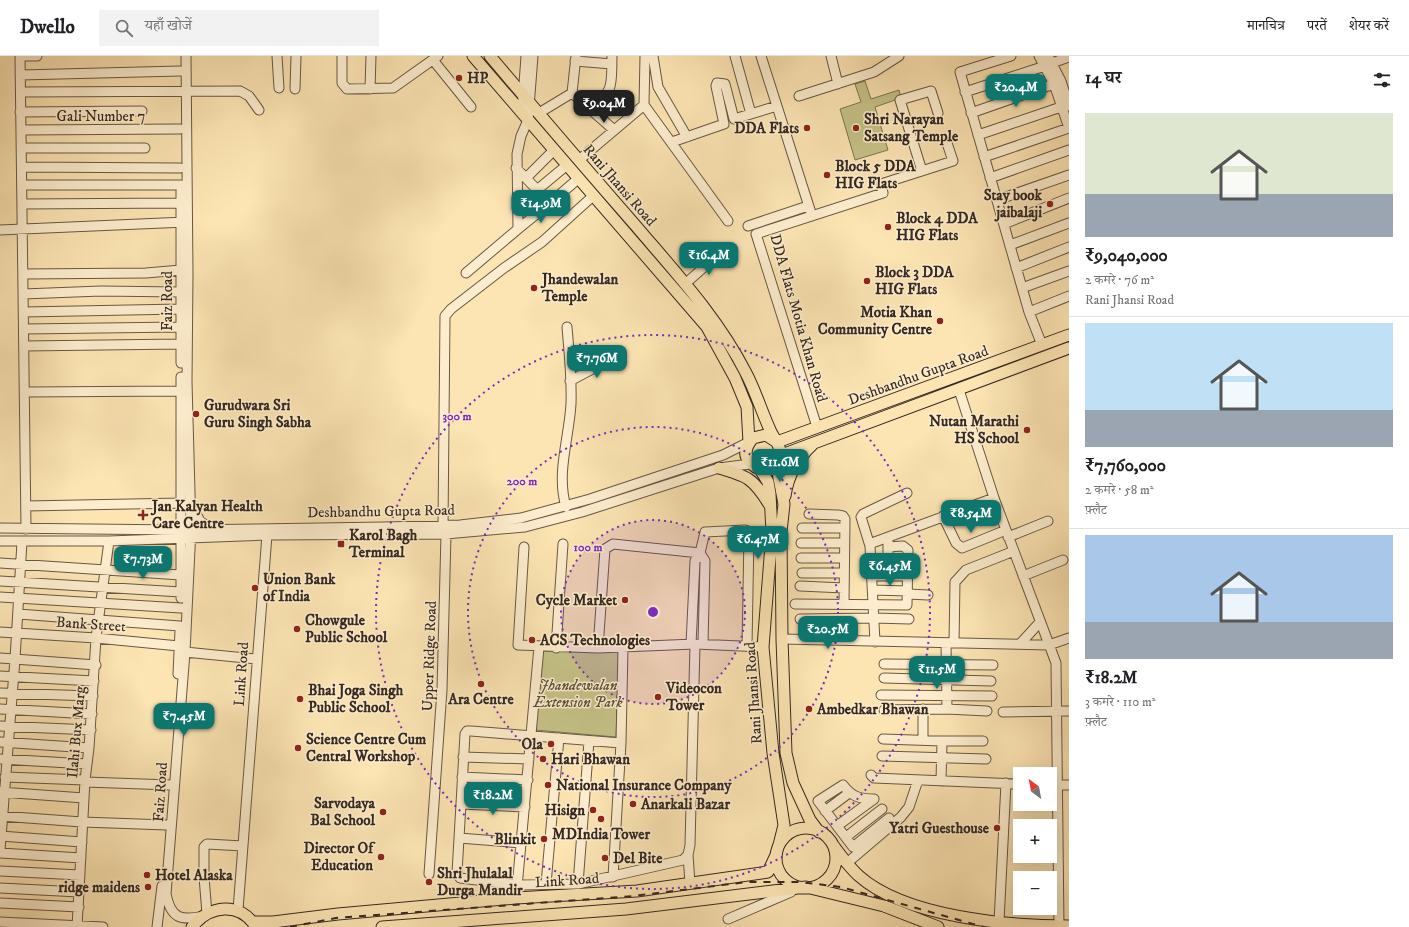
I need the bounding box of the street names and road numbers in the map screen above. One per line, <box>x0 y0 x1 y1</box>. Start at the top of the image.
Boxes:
street label: Gali Number 7 <box>57 107 146 126</box>
street label: Rani Jhansi Road <box>579 140 661 231</box>
street label: DDA Flats Motia Khan Road <box>765 232 832 405</box>
street label: Faiz Road <box>158 271 177 331</box>
street label: Deshbandhu Gupta Road <box>845 341 991 410</box>
street label: Deshbandhu Gupta Road <box>307 501 456 522</box>
street label: Upper Ridge Road <box>418 600 441 712</box>
street label: Bank Street <box>55 613 127 636</box>
street label: Link Road <box>230 641 253 707</box>
street label: Rani Jhansi Road <box>740 641 767 745</box>
street label: Ilahi Bux Marg <box>63 685 90 779</box>
street label: Faiz Road <box>149 761 172 823</box>
street label: Link Road <box>534 869 600 892</box>

